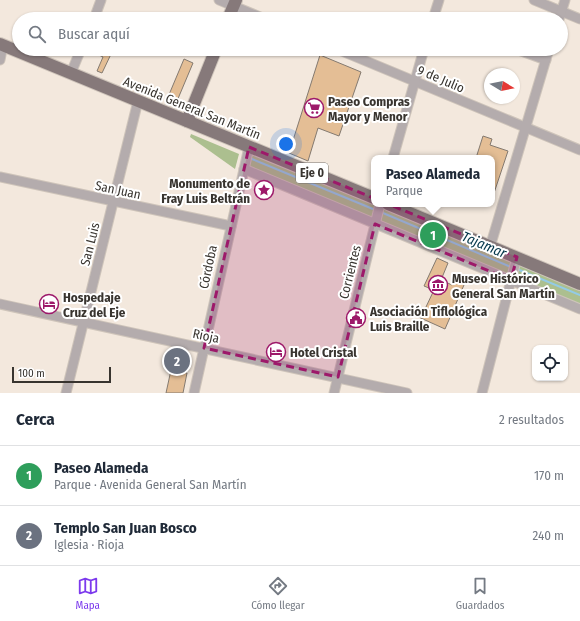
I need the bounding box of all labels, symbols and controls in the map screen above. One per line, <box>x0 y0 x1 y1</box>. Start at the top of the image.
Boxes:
search box <box>12 12 568 56</box>
icon: search <box>26 23 48 45</box>
text: Buscar aquí <box>58 25 130 43</box>
street label: 9 de Julio <box>415 62 467 96</box>
north arrow <box>484 68 520 104</box>
street label: Avenida General San Martín <box>121 74 263 142</box>
place label: Paseo Compras Mayor y Menor <box>328 94 410 124</box>
supermarket icon: Paseo Compras Mayor y Menor <box>303 97 325 119</box>
your location <box>276 134 296 154</box>
popup <box>371 155 495 207</box>
road number: Eje 0 <box>296 163 328 183</box>
text: Paseo Alameda <box>386 165 480 183</box>
place label: Monumento de Fray Luis Beltrán <box>161 176 250 206</box>
street label: San Juan <box>94 178 142 202</box>
place icon: Monumento de Fray Luis Beltrán <box>253 179 275 201</box>
text: Parque <box>386 183 423 198</box>
street label: San Luis <box>77 220 103 267</box>
pin: 1 <box>420 220 446 250</box>
water label: Tajamar <box>459 228 510 262</box>
street label: Corrientes <box>336 243 364 300</box>
street label: Córdoba <box>196 244 220 290</box>
place label: Museo Histórico General San Martín <box>452 271 555 301</box>
museum icon: Museo Histórico General San Martín <box>427 274 449 296</box>
place label: Hospedaje Cruz del Eje <box>63 290 126 320</box>
hotel icon: Hospedaje Cruz del Eje <box>38 293 60 315</box>
place label: Asociación Tiflológica Luis Braille <box>369 304 488 334</box>
public building icon: Asociación Tiflológica Luis Braille <box>345 307 367 329</box>
street label: Rioja <box>191 326 221 346</box>
hotel icon: Hotel Cristal <box>265 341 287 363</box>
place label: Hotel Cristal <box>290 345 357 360</box>
map controls <box>532 345 568 381</box>
button: locate <box>532 345 568 381</box>
pin: 2 <box>164 346 190 376</box>
scale bar <box>12 365 111 384</box>
text: 100 m <box>18 367 45 380</box>
text: Cerca <box>16 409 55 430</box>
text: 2 resultados <box>499 412 564 427</box>
text: Paseo Alameda <box>54 459 148 477</box>
text: 1 <box>26 468 32 483</box>
text: 170 m <box>534 468 564 483</box>
text: Parque · Avenida General San Martín <box>54 477 247 492</box>
text: Templo San Juan Bosco <box>54 519 197 537</box>
text: 2 <box>26 528 32 543</box>
text: 240 m <box>532 528 564 543</box>
text: Iglesia · Rioja <box>54 537 124 552</box>
tab: Mapa <box>76 575 100 612</box>
tab: Cómo llegar <box>251 575 305 612</box>
tab: Guardados <box>456 575 504 612</box>

